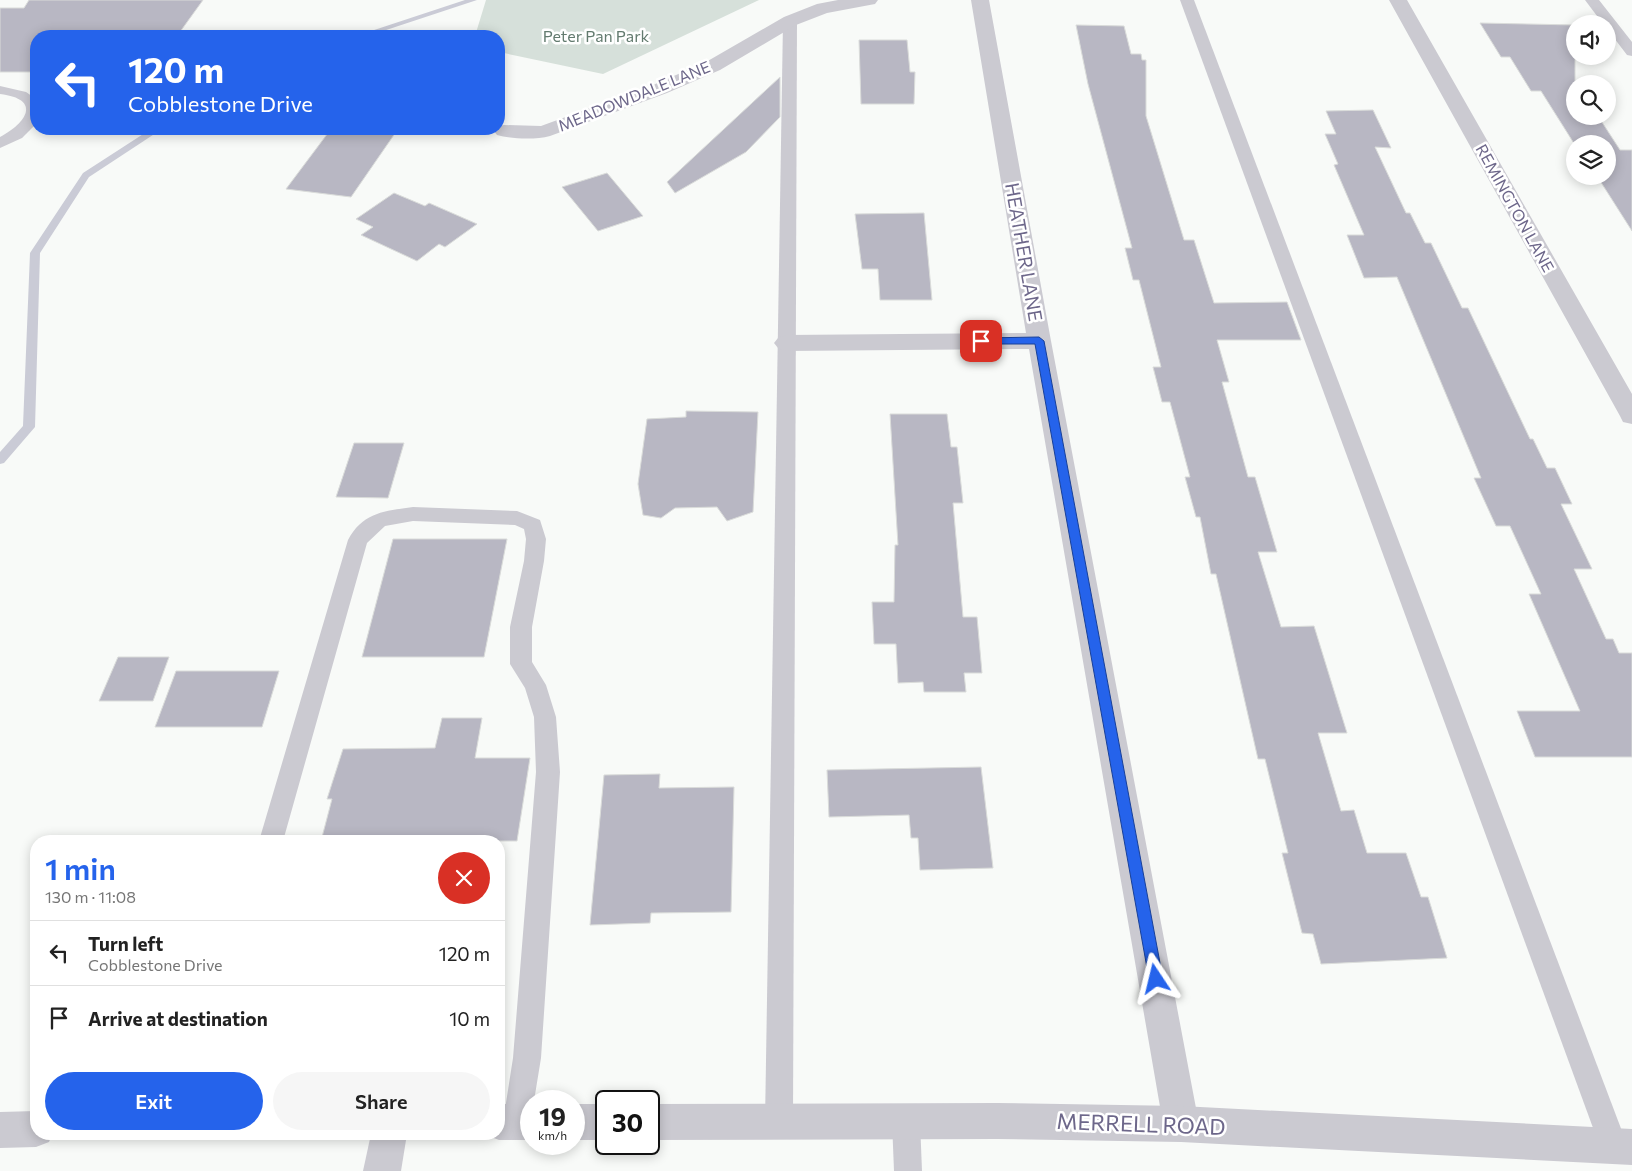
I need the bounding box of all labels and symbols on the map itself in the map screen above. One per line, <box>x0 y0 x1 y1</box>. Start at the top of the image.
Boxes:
park label: Peter Pan Park <box>543 26 650 45</box>
street label: MEADOWDALE LANE <box>555 56 713 135</box>
street label: REMINGTON LANE <box>1472 140 1558 275</box>
street label: HEATHER LANE <box>1001 181 1048 323</box>
pin <box>960 320 1002 362</box>
position arrow <box>1129 952 1181 1004</box>
speed limit sign: 30 <box>595 1090 660 1155</box>
street label: MERRELL ROAD <box>1056 1107 1226 1140</box>

